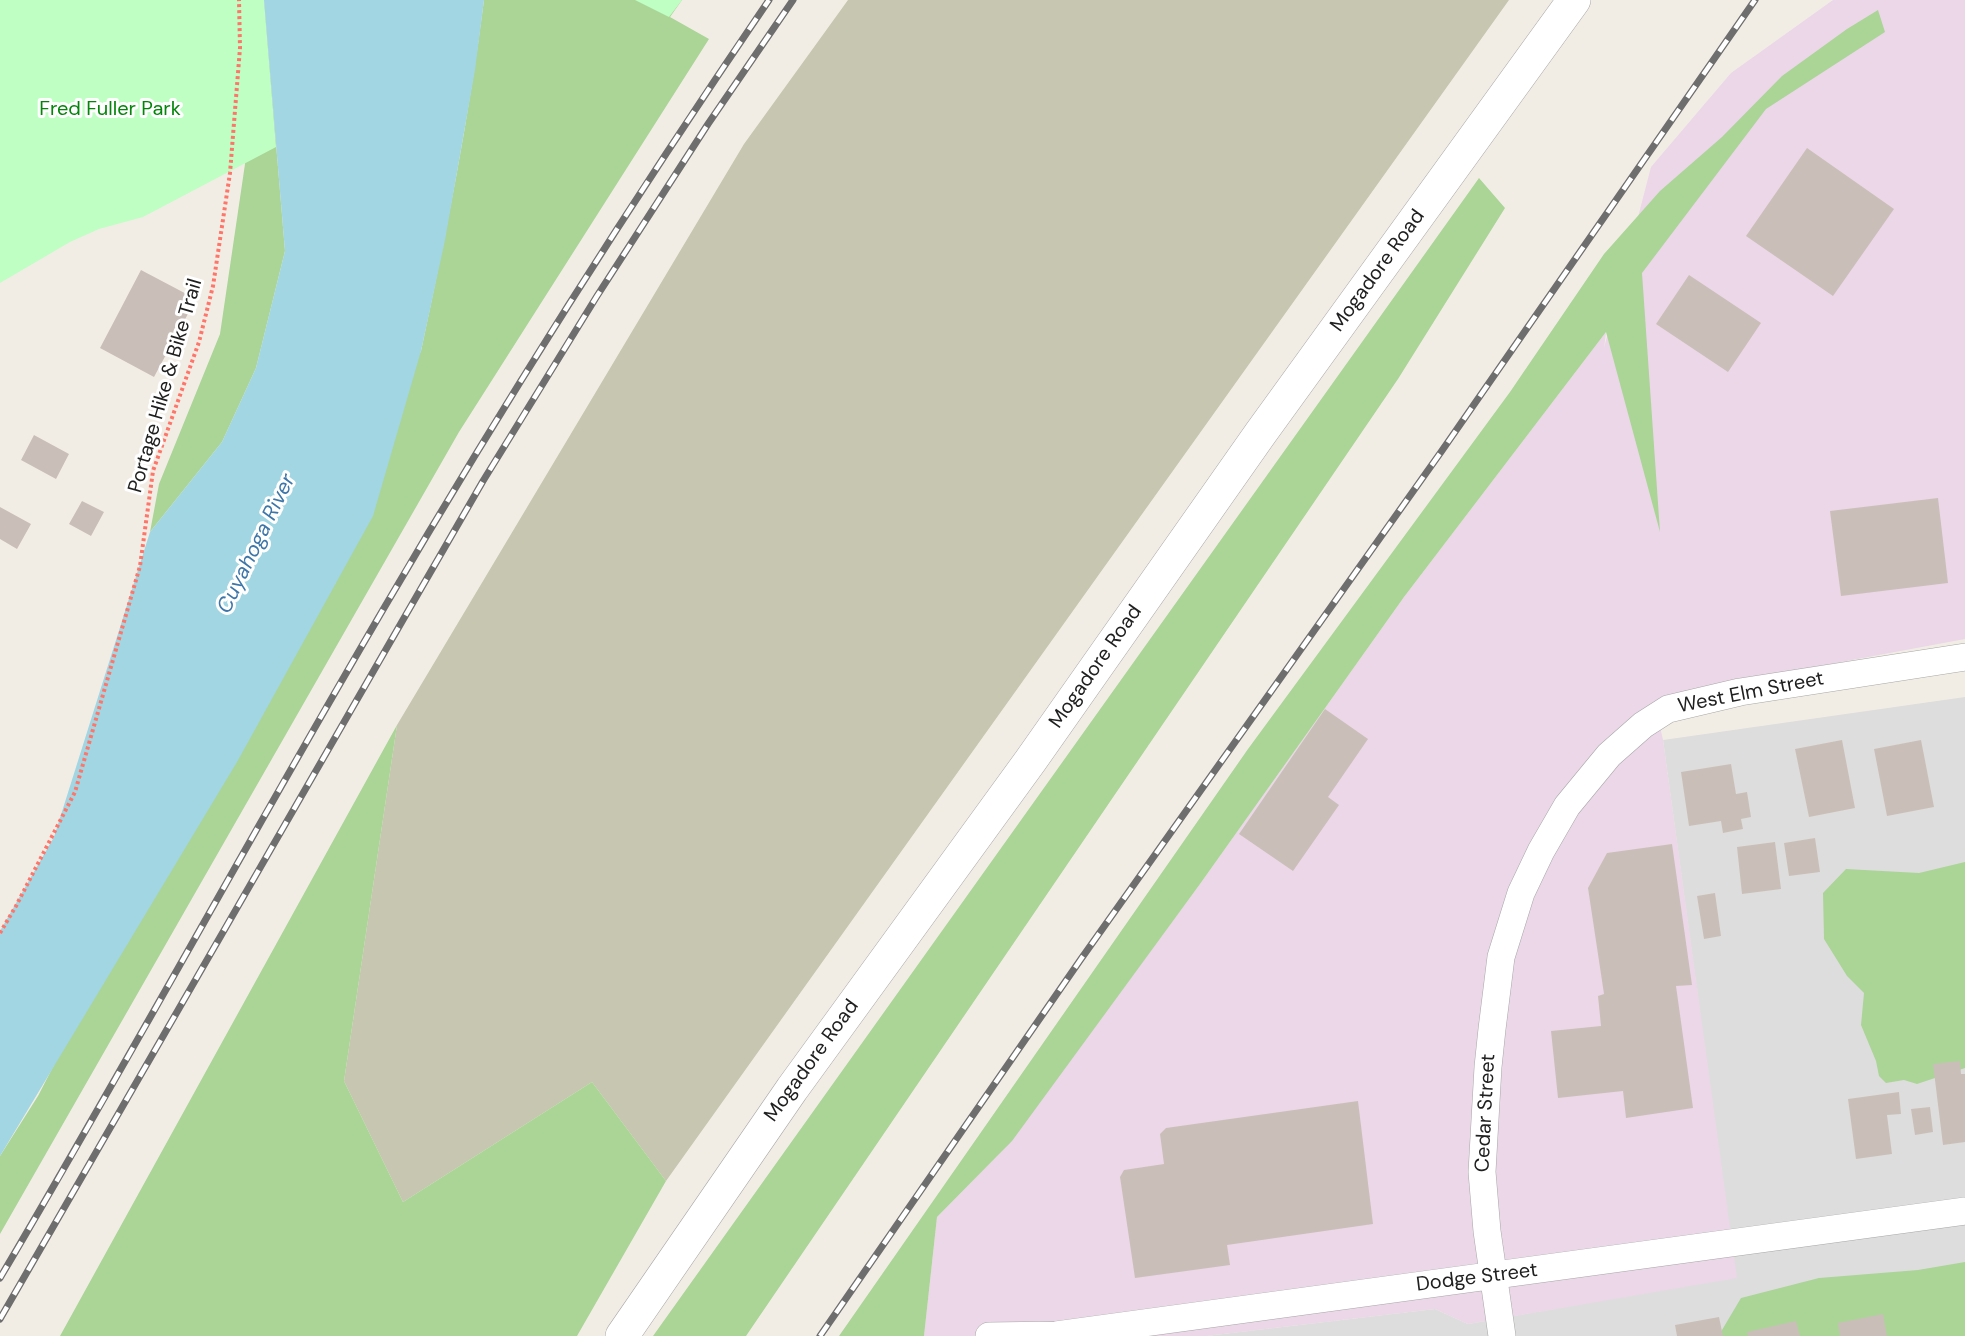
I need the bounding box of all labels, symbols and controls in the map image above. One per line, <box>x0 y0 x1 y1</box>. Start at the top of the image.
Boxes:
park label: Fred Fuller Park <box>39 98 181 122</box>
street label: Mogadore Road <box>1326 205 1430 337</box>
street label: Portage Hike & Bike Trail <box>124 276 208 496</box>
water label: Cuyahoga River <box>212 470 302 618</box>
street label: Mogadore Road <box>1045 601 1147 733</box>
street label: West Elm Street <box>1676 667 1826 719</box>
street label: Mogadore Road <box>760 995 864 1127</box>
street label: Cedar Street <box>1471 1053 1501 1173</box>
street label: Dodge Street <box>1415 1259 1539 1297</box>

